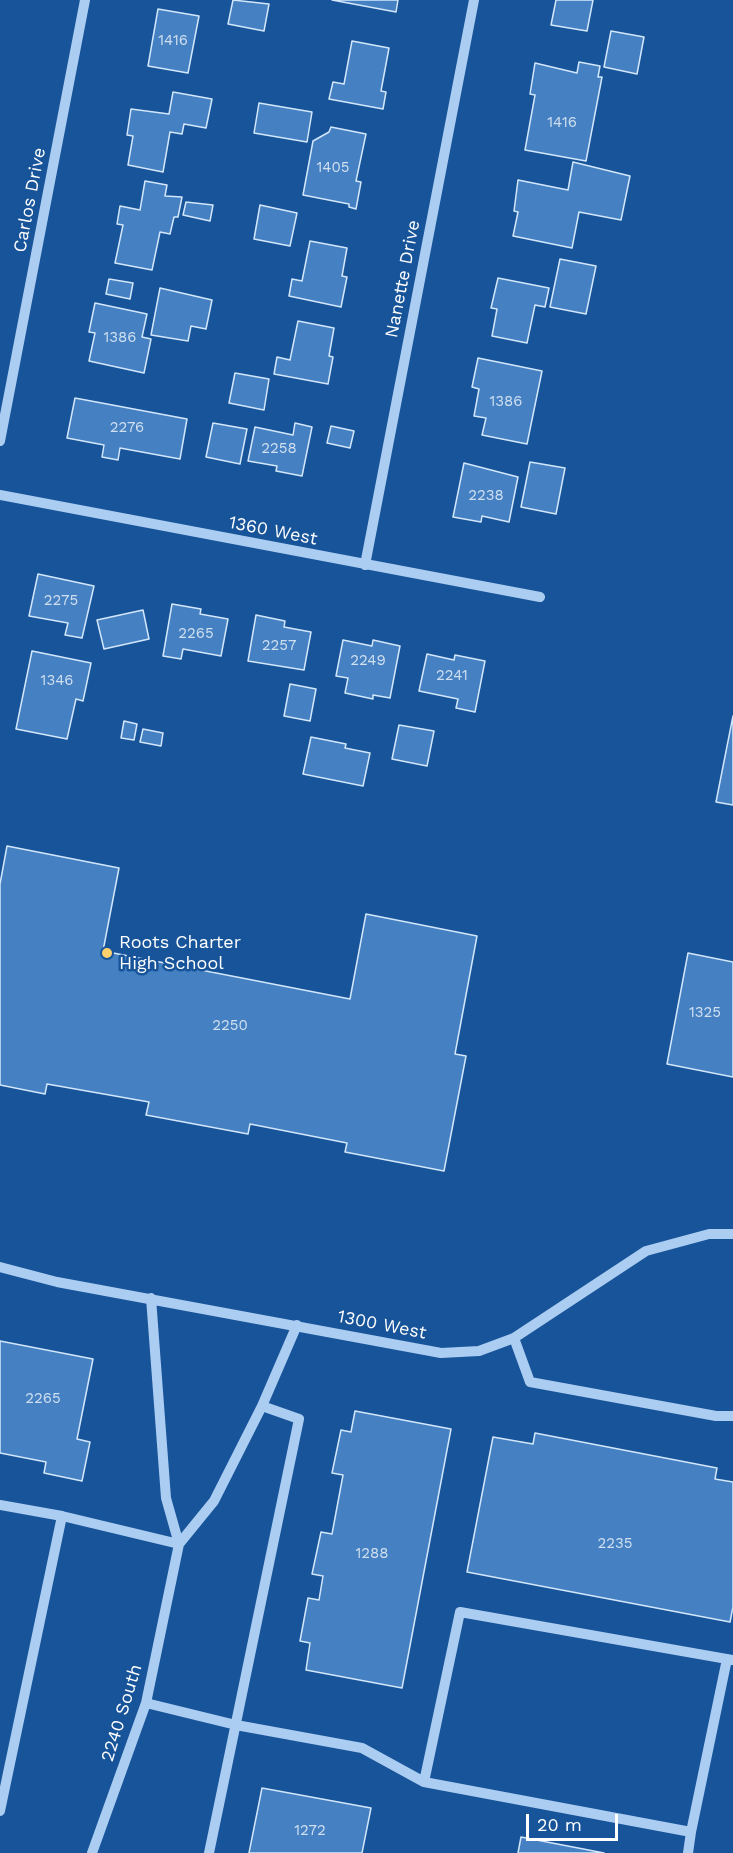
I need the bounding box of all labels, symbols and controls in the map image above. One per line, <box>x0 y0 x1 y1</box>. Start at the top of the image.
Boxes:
house number: 1416 <box>158 32 188 50</box>
house number: 1416 <box>547 114 577 132</box>
street label: Carlos Drive <box>9 146 51 254</box>
house number: 1405 <box>316 159 350 177</box>
street label: Nanette Drive <box>381 218 425 340</box>
house number: 1386 <box>104 329 136 347</box>
house number: 1386 <box>490 393 522 411</box>
house number: 2276 <box>110 419 144 437</box>
house number: 2258 <box>261 440 297 458</box>
house number: 2238 <box>468 487 504 505</box>
street label: 1360 West <box>227 512 319 550</box>
house number: 2275 <box>44 592 78 610</box>
house number: 2265 <box>178 625 214 643</box>
house number: 2257 <box>262 637 296 655</box>
house number: 2249 <box>350 652 386 670</box>
house number: 2241 <box>436 667 468 685</box>
house number: 1346 <box>41 672 73 690</box>
place label: Roots Charter High School <box>119 932 241 974</box>
marker: Roots Charter High School <box>100 946 114 960</box>
house number: 1325 <box>689 1004 721 1022</box>
house number: 2250 <box>212 1017 248 1035</box>
street label: 1300 West <box>336 1306 428 1344</box>
house number: 2265 <box>25 1390 61 1408</box>
house number: 2235 <box>598 1535 632 1553</box>
house number: 1288 <box>355 1545 389 1563</box>
street label: 2240 South <box>97 1662 147 1764</box>
scale bar <box>529 1802 620 1840</box>
text: 20 m <box>537 1814 582 1835</box>
house number: 1272 <box>294 1822 326 1840</box>

